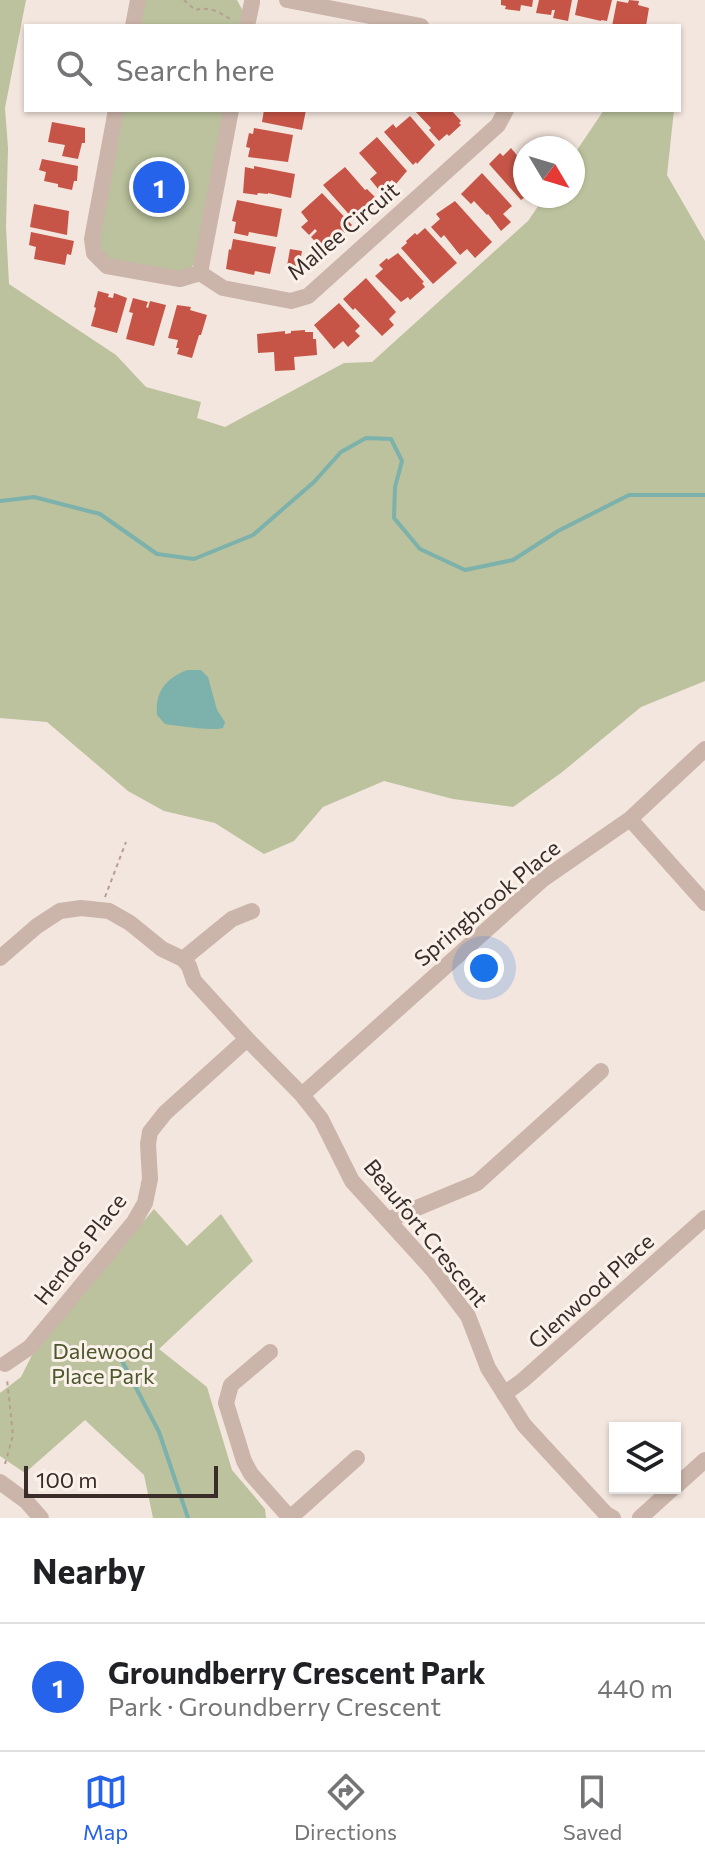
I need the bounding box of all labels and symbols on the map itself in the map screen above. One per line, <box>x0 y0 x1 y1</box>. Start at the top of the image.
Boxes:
north arrow <box>513 136 585 208</box>
pin: 1 <box>133 157 185 217</box>
street label: Mallee Circuit <box>281 176 404 285</box>
street label: Springbrook Place <box>408 834 565 971</box>
your location <box>464 948 504 988</box>
street label: Beaufort Crescent <box>359 1153 494 1312</box>
street label: Hendos Place <box>28 1188 131 1310</box>
street label: Glenwood Place <box>522 1227 659 1354</box>
park label: Dalewood Place Park <box>51 1337 155 1389</box>
scale bar <box>24 1462 218 1498</box>

